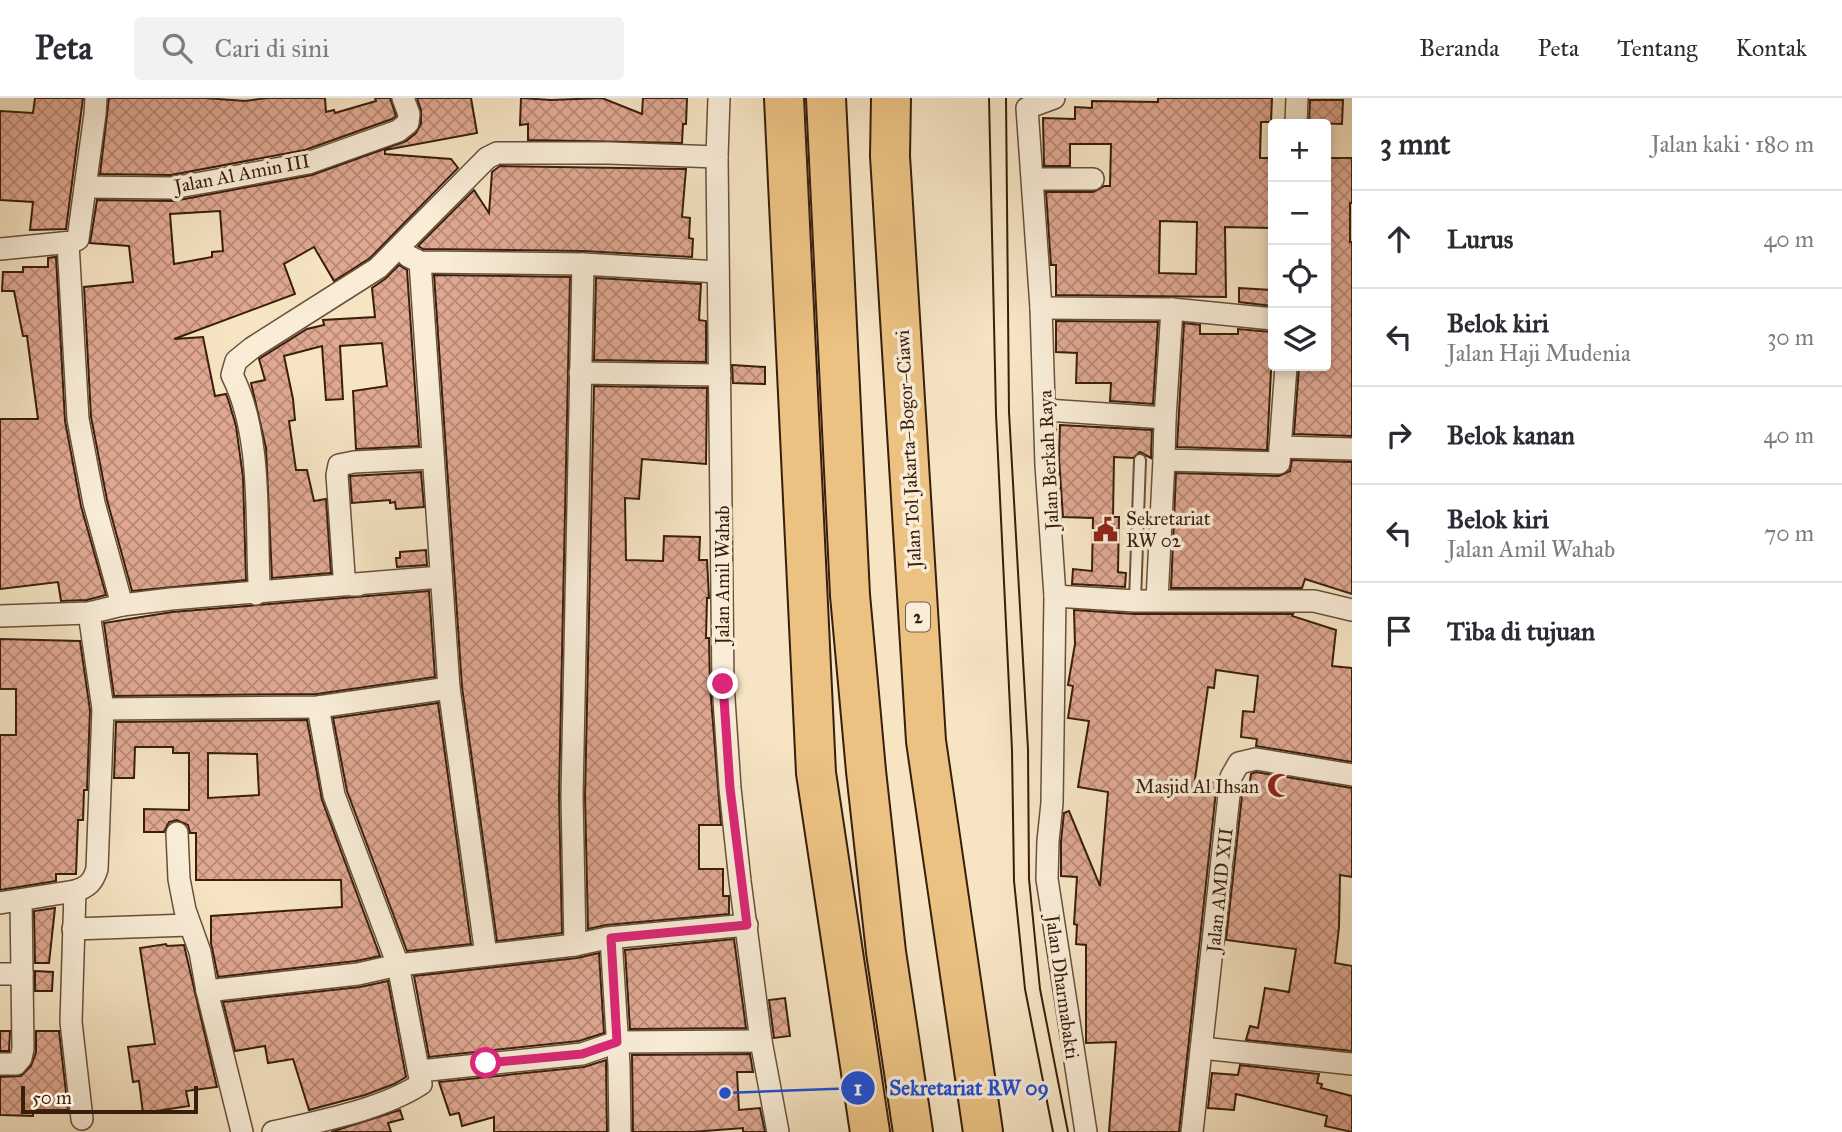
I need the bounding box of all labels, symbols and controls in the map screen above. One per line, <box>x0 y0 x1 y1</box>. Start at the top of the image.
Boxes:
search box <box>134 17 624 80</box>
text: Peta <box>35 28 92 68</box>
icon: search <box>158 29 196 67</box>
text: Cari di sini <box>214 32 329 64</box>
text: Beranda <box>1419 33 1499 63</box>
text: Peta <box>1537 33 1579 63</box>
text: Tentang <box>1617 33 1697 63</box>
text: Kontak <box>1735 33 1807 63</box>
map controls <box>1268 119 1331 371</box>
button: + <box>1268 119 1331 182</box>
text: 3 mnt <box>1380 126 1450 162</box>
text: Jalan kaki · 180 m <box>1651 130 1814 158</box>
street label: Jalan Al Amin III <box>170 149 312 199</box>
button: − <box>1268 182 1331 245</box>
icon: ahead <box>1380 220 1418 258</box>
text: Lurus <box>1447 223 1513 255</box>
text: 40 m <box>1764 225 1814 253</box>
button: locate <box>1268 245 1331 308</box>
text: Belok kiri <box>1447 307 1549 339</box>
button: layers <box>1268 308 1331 371</box>
icon: left <box>1380 318 1418 356</box>
text: 30 m <box>1767 323 1814 351</box>
street label: Jalan Tol Jakarta–Bogor–Ciawi <box>891 329 927 571</box>
text: Jalan Haji Mudenia <box>1447 339 1631 367</box>
street label: Jalan Berkah Raya <box>1033 389 1065 532</box>
icon: right <box>1380 416 1418 454</box>
text: Belok kanan <box>1447 419 1575 451</box>
text: 40 m <box>1764 421 1814 449</box>
text: Belok kiri <box>1447 503 1549 535</box>
street label: Jalan Amil Wahab <box>711 506 735 646</box>
place label: Sekretariat RW 02 <box>1126 507 1211 552</box>
icon: left <box>1380 514 1418 552</box>
public building icon: Sekretariat RW 02 <box>1092 515 1120 543</box>
text: 70 m <box>1764 519 1814 547</box>
text: Jalan Amil Wahab <box>1447 535 1615 563</box>
road number: 2 <box>906 602 930 632</box>
icon: arrive <box>1380 612 1418 650</box>
text: Tiba di tujuan <box>1447 615 1595 647</box>
route end <box>707 668 738 699</box>
mosque icon: Masjid Al Ihsan <box>1265 772 1293 800</box>
place label: Masjid Al Ihsan <box>1135 775 1259 798</box>
street label: Jalan AMD XII <box>1201 827 1238 956</box>
street label: Jalan Dharmabakti <box>1040 912 1084 1061</box>
route start <box>470 1047 501 1078</box>
callout: Sekretariat RW 09 <box>841 1067 1063 1109</box>
text: 1 <box>854 1075 862 1101</box>
text: Sekretariat RW 09 <box>889 1075 1049 1101</box>
scale bar <box>21 1083 198 1115</box>
text: 50 m <box>32 1086 72 1109</box>

